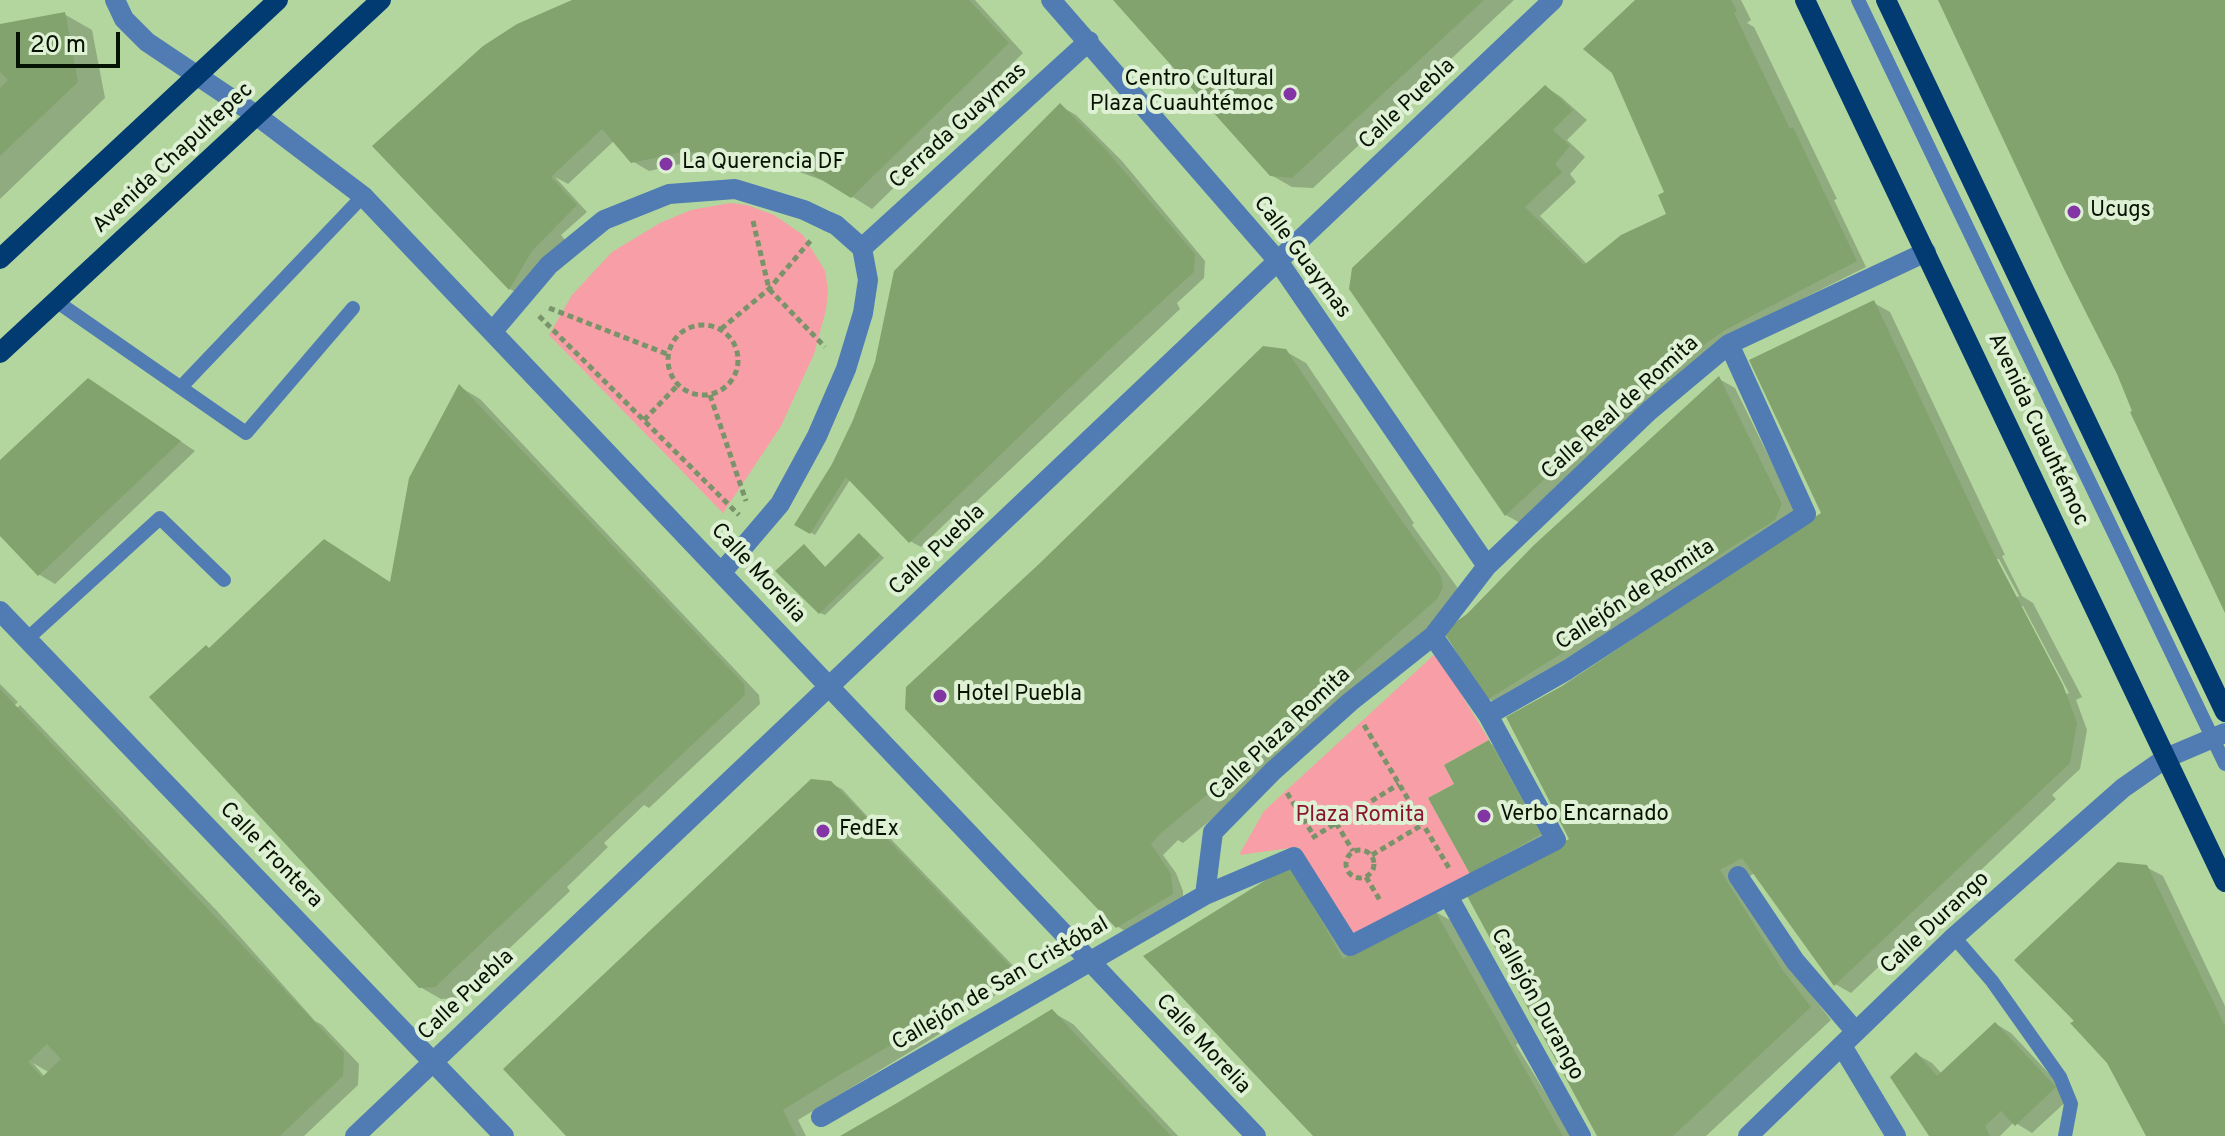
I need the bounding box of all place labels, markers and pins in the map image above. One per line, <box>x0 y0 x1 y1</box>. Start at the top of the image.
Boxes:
place label: Centro Cultural Plaza Cuauhtémoc <box>1090 68 1274 120</box>
marker: Centro Cultural Plaza Cuauhtémoc <box>1281 85 1299 103</box>
place label: La Querencia DF <box>682 151 845 177</box>
marker: La Querencia DF <box>657 155 675 173</box>
place label: Ucugs <box>2090 199 2151 225</box>
marker: Ucugs <box>2065 203 2083 221</box>
place label: Hotel Puebla <box>956 683 1082 709</box>
marker: Hotel Puebla <box>931 687 949 705</box>
place label: Verbo Encarnado <box>1500 803 1669 829</box>
marker: Verbo Encarnado <box>1475 807 1493 825</box>
place label: FedEx <box>839 818 899 844</box>
marker: FedEx <box>814 822 832 840</box>

